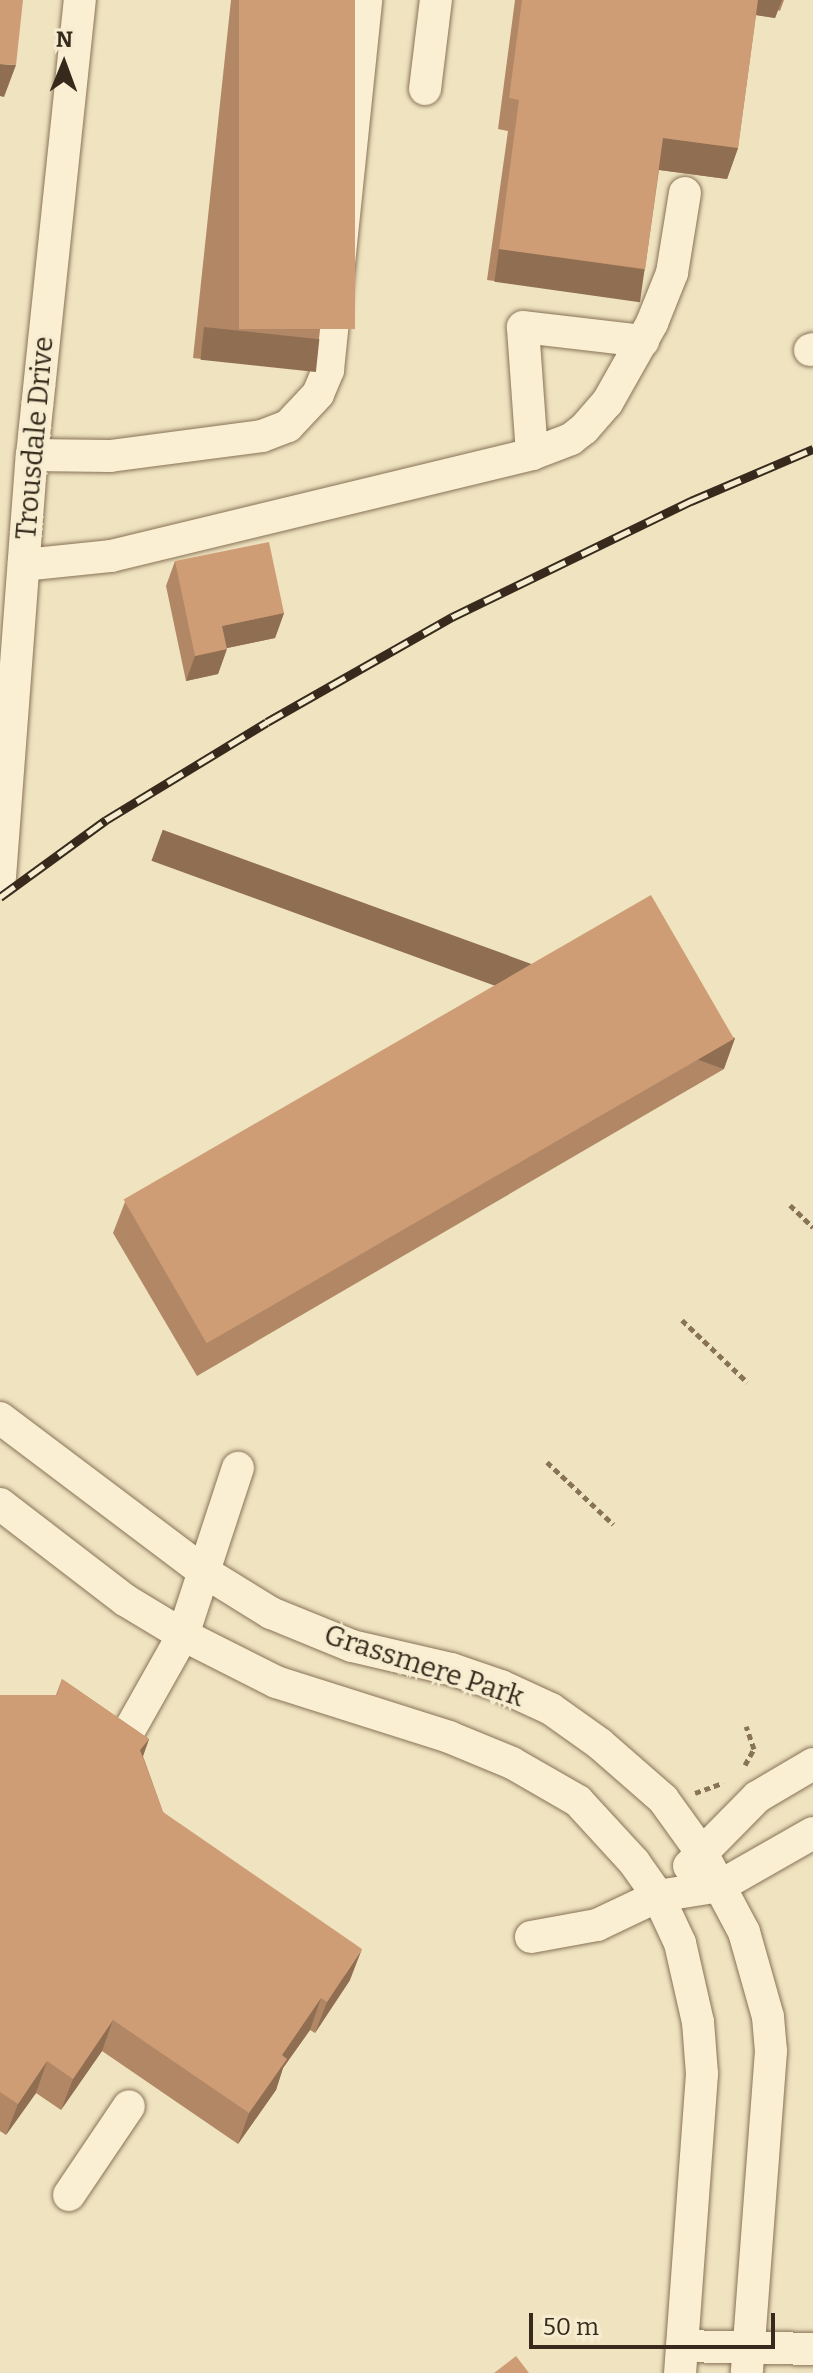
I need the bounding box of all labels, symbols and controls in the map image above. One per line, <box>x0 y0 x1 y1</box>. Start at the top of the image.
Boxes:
north arrow <box>24 24 104 104</box>
text: N <box>56 26 73 53</box>
street label: Trousdale Drive <box>9 335 61 541</box>
street label: Grassmere Park <box>320 1618 528 1714</box>
scale bar <box>533 2297 779 2347</box>
text: 50 m <box>543 2313 599 2341</box>

